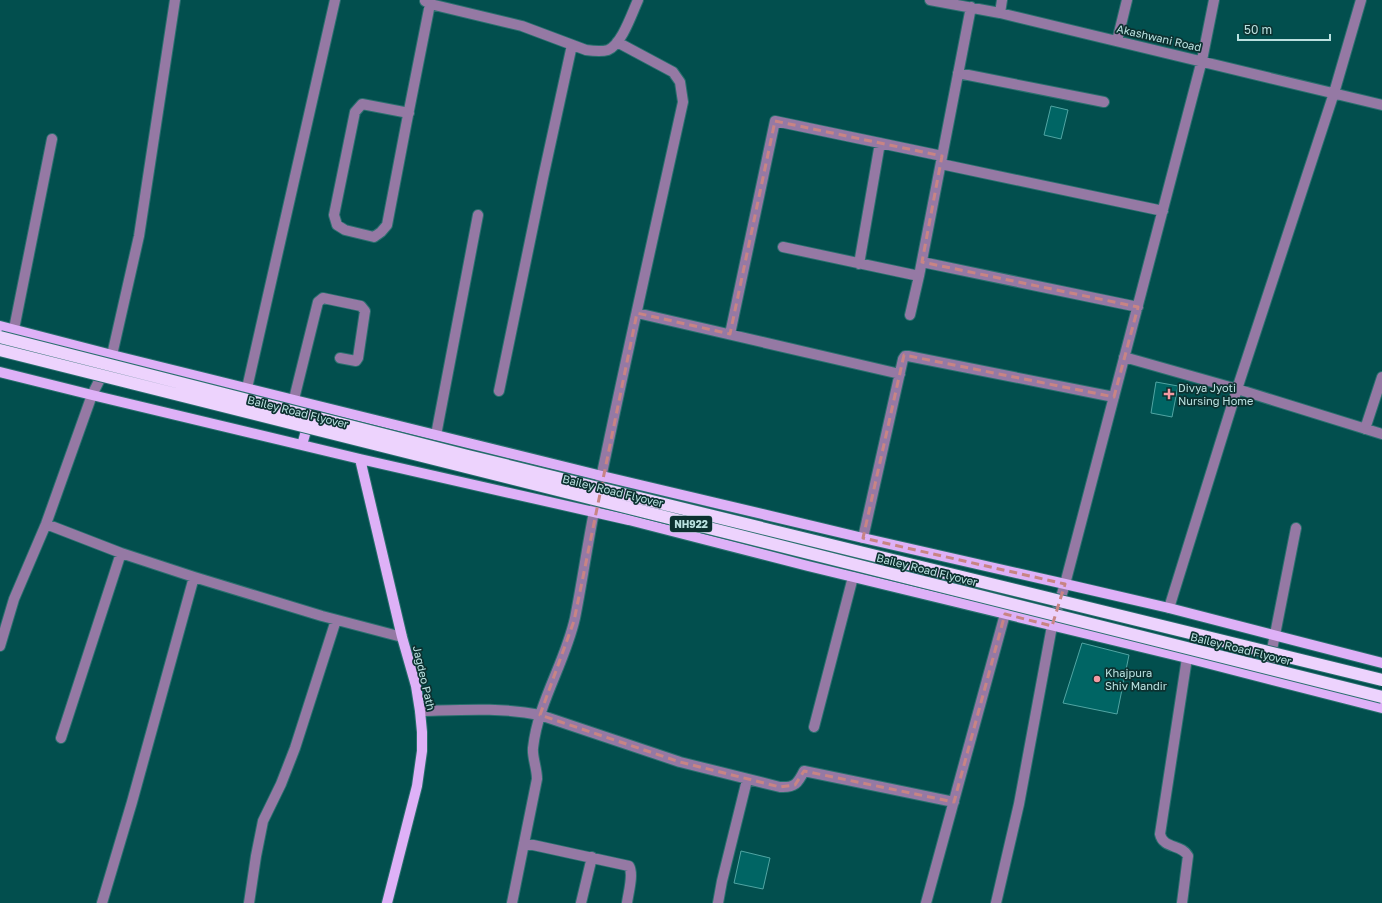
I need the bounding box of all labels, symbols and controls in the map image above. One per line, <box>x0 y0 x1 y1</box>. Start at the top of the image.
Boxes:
scale bar <box>1238 16 1330 42</box>
street label: Akashwani Road <box>1116 21 1203 54</box>
text: 50 m <box>1244 22 1272 37</box>
place label: Divya Jyoti Nursing Home <box>1178 381 1253 407</box>
marker: Divya Jyoti Nursing Home <box>1163 388 1175 400</box>
street label: Bailey Road Flyover <box>246 393 351 431</box>
street label: Bailey Road Flyover <box>561 472 666 510</box>
road number: NH922 <box>670 516 712 532</box>
street label: Bailey Road Flyover <box>875 551 980 589</box>
street label: Bailey Road Flyover <box>1189 630 1294 668</box>
street label: Jagdeo Path <box>411 644 438 711</box>
place label: Khajpura Shiv Mandir <box>1105 666 1168 692</box>
marker: Khajpura Shiv Mandir <box>1092 674 1102 684</box>

